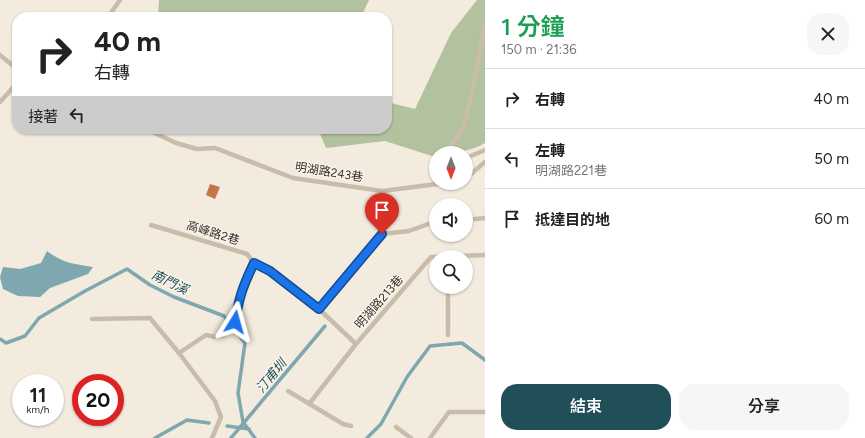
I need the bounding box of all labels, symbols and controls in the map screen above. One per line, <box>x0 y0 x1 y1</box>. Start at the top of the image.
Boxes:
text: 1 分鐘 <box>501 12 565 41</box>
button: close <box>807 13 849 55</box>
text: 40 m <box>94 24 161 58</box>
icon: right <box>28 28 80 80</box>
text: 150 m · 21:36 <box>501 42 577 57</box>
text: 右轉 <box>94 62 130 84</box>
icon: right <box>501 88 523 110</box>
text: 40 m <box>814 90 849 108</box>
text: 右轉 <box>535 91 565 109</box>
icon: left <box>66 104 88 126</box>
text: 接著 <box>28 108 58 126</box>
text: 左轉 <box>535 142 565 160</box>
north arrow <box>429 146 473 190</box>
map controls <box>429 146 473 294</box>
icon: left <box>501 148 523 170</box>
text: 50 m <box>814 150 849 168</box>
street label: 明湖路243巷 <box>294 160 364 184</box>
text: 明湖路221巷 <box>535 163 607 178</box>
pin <box>365 193 399 234</box>
button: sound <box>429 198 473 242</box>
icon: arrive <box>371 199 393 221</box>
icon: arrive <box>501 208 523 230</box>
text: 60 m <box>814 210 849 228</box>
text: 抵達目的地 <box>535 211 610 229</box>
street label: 高峰路2巷 <box>185 218 241 248</box>
button: search <box>429 250 473 294</box>
water label: 南門溪 <box>149 267 193 298</box>
street label: 明湖路213巷 <box>352 272 406 332</box>
position arrow <box>214 301 256 343</box>
water label: 汀甫圳 <box>253 355 291 396</box>
speed limit sign: 20 <box>72 374 124 426</box>
text: 11 <box>30 383 46 407</box>
button: 結束 <box>501 384 671 430</box>
button: 分享 <box>679 384 849 430</box>
text: km/h <box>27 403 49 416</box>

